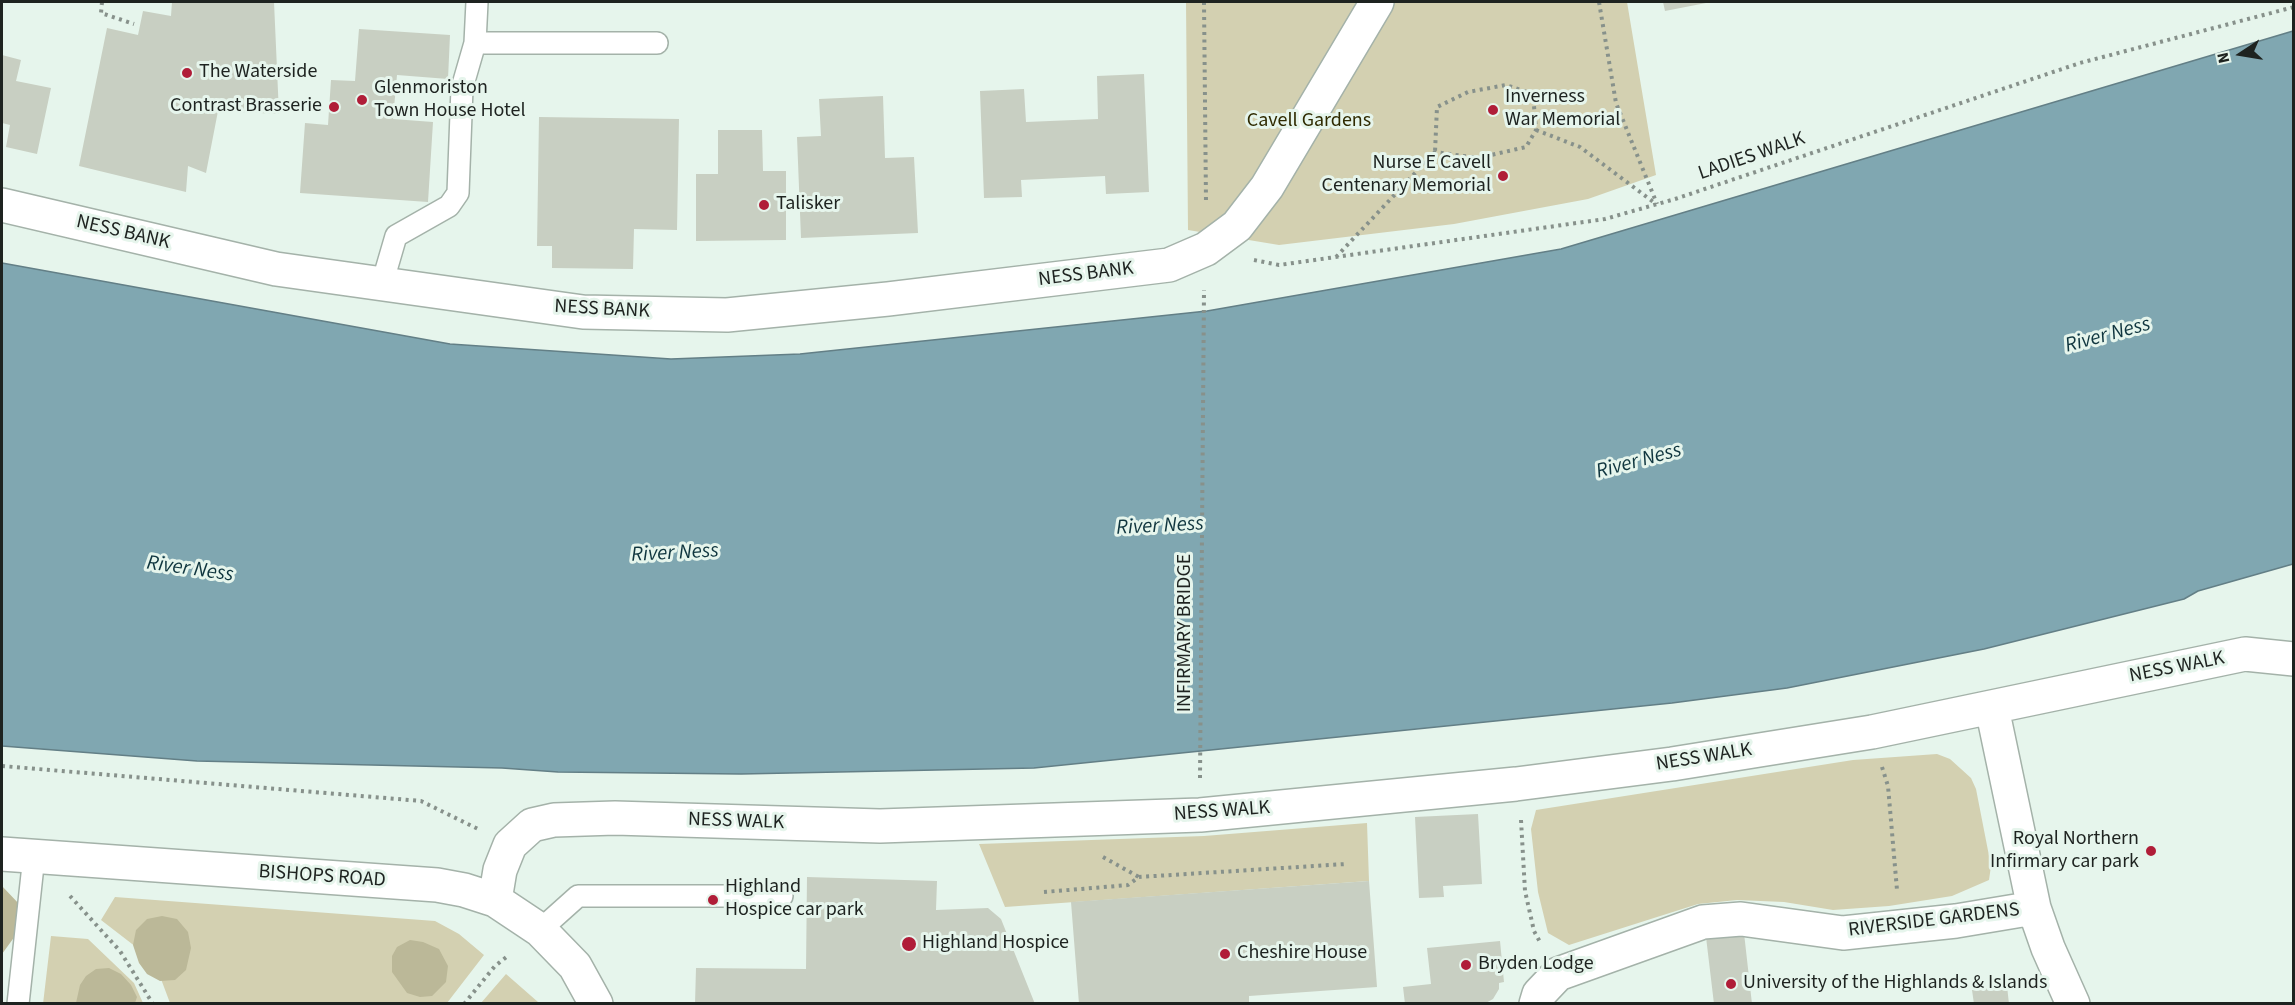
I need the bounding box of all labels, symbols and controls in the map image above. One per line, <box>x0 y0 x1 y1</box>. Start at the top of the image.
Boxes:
north arrow <box>2211 24 2271 84</box>
text: N <box>2212 50 2235 65</box>
place label: The Waterside <box>199 61 317 85</box>
marker: The Waterside <box>180 66 194 80</box>
place label: Glenmoriston Town House Hotel <box>374 77 526 124</box>
place label: Inverness War Memorial <box>1505 86 1620 133</box>
marker: Glenmoriston Town House Hotel <box>355 93 369 107</box>
place label: Contrast Brasserie <box>170 95 322 119</box>
marker: Contrast Brasserie <box>327 100 341 114</box>
marker: Inverness War Memorial <box>1486 103 1500 117</box>
park label: Cavell Gardens <box>1247 110 1371 134</box>
street label: LADIES WALK <box>1695 128 1809 186</box>
place label: Nurse E Cavell Centenary Memorial <box>1322 152 1491 199</box>
marker: Nurse E Cavell Centenary Memorial <box>1496 169 1510 183</box>
place label: Talisker <box>776 193 840 217</box>
marker: Talisker <box>757 198 771 212</box>
street label: NESS BANK <box>74 211 172 255</box>
street label: NESS BANK <box>1037 257 1135 293</box>
street label: NESS BANK <box>554 296 650 324</box>
water label: River Ness <box>2063 313 2153 359</box>
water label: River Ness <box>1594 439 1684 485</box>
water label: River Ness <box>1116 512 1204 542</box>
water label: River Ness <box>631 539 719 569</box>
water label: River Ness <box>145 551 235 589</box>
street label: INFIRMARY BRIDGE <box>1174 554 1198 712</box>
street label: NESS WALK <box>2127 647 2227 689</box>
street label: NESS WALK <box>1654 739 1754 777</box>
street label: NESS WALK <box>1173 797 1271 827</box>
street label: NESS WALK <box>687 808 785 836</box>
place label: Royal Northern Infirmary car park <box>1990 828 2139 875</box>
marker: Royal Northern Infirmary car park <box>2144 844 2158 858</box>
street label: BISHOPS ROAD <box>258 861 386 893</box>
place label: Highland Hospice car park <box>725 876 864 923</box>
marker: Highland Hospice car park <box>706 893 720 907</box>
street label: RIVERSIDE GARDENS <box>1847 899 2021 943</box>
place label: Highland Hospice <box>922 932 1069 956</box>
marker: Highland Hospice <box>900 935 918 953</box>
place label: Cheshire House <box>1237 942 1367 966</box>
marker: Cheshire House <box>1218 947 1232 961</box>
place label: Bryden Lodge <box>1478 953 1594 977</box>
marker: Bryden Lodge <box>1459 958 1473 972</box>
place label: University of the Highlands & Islands <box>1743 972 2047 996</box>
marker: University of the Highlands & Islands <box>1724 977 1738 991</box>

